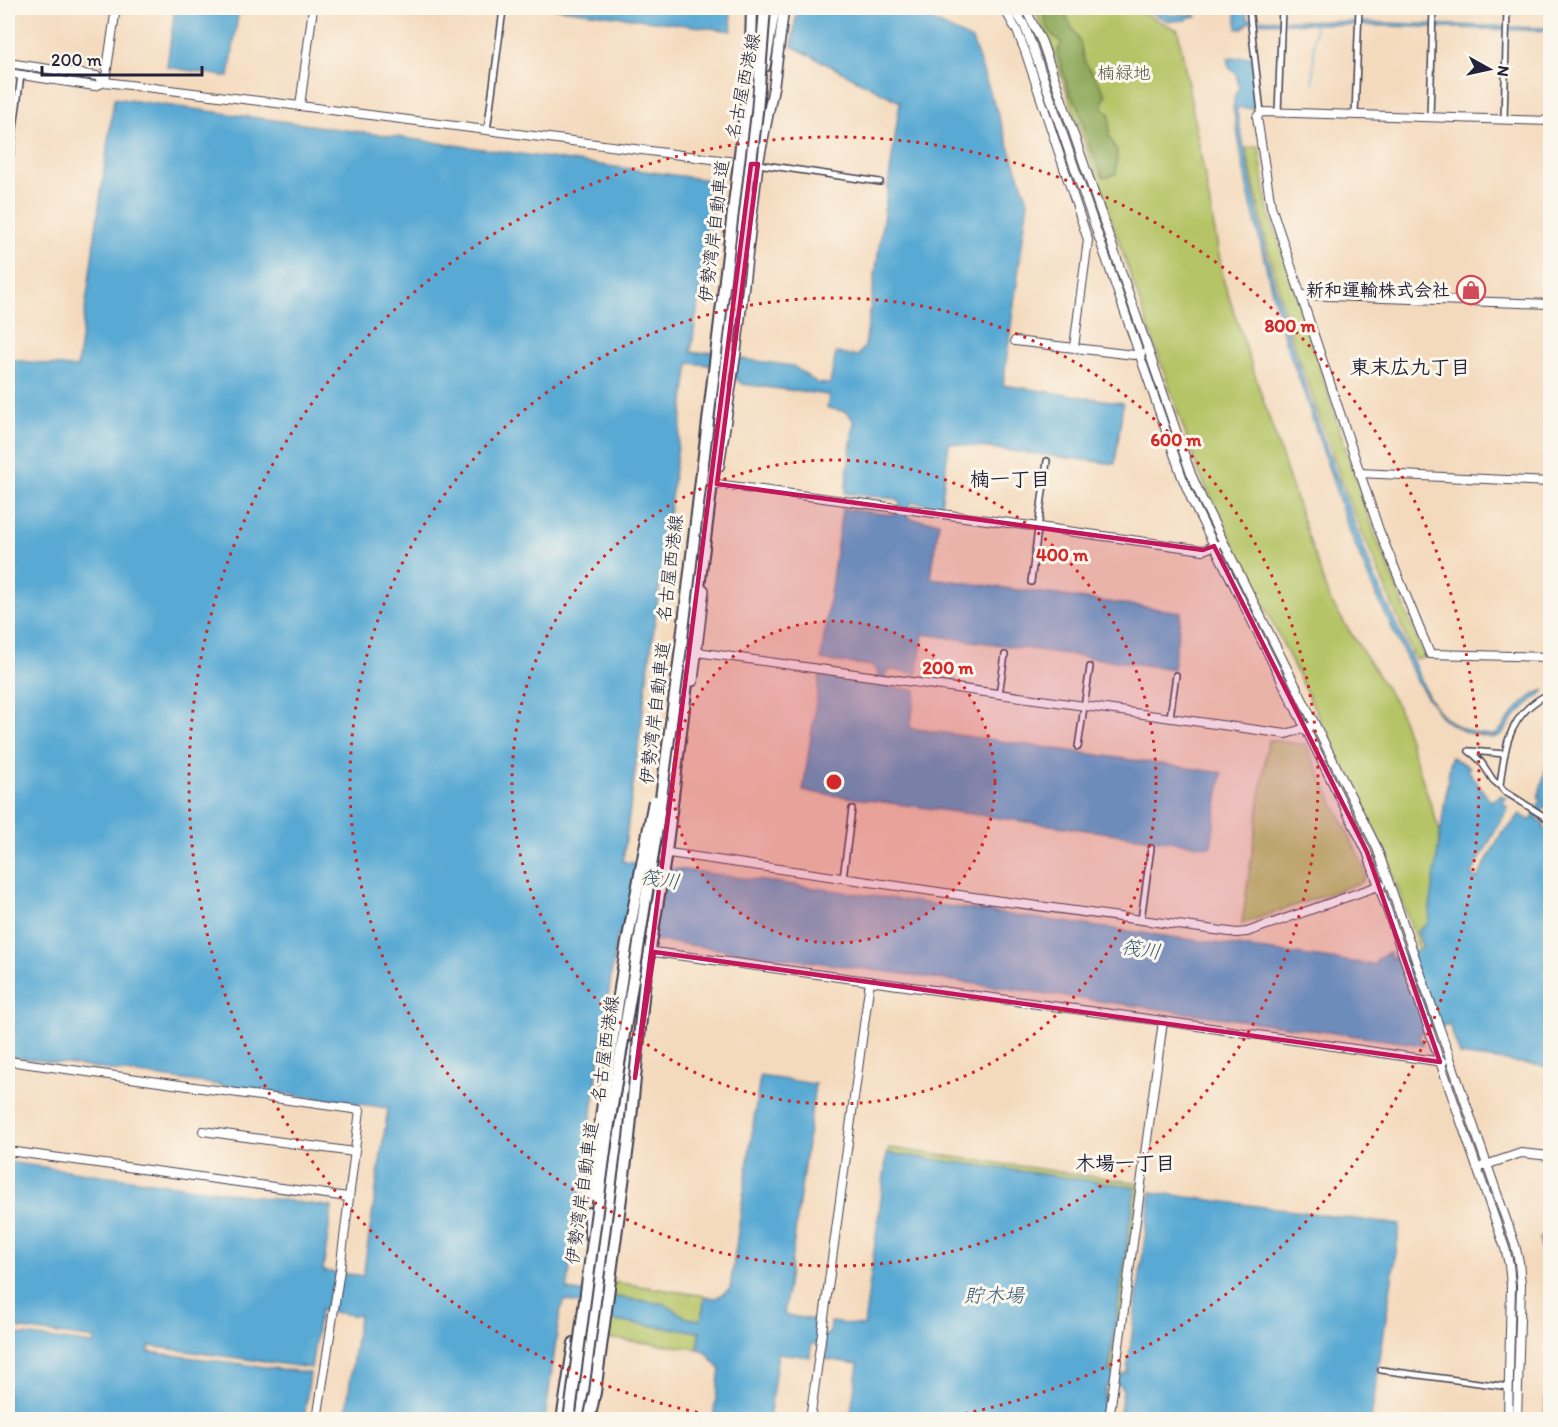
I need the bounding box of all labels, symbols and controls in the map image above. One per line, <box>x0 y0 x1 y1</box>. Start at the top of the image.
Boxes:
street label: 名古屋西港線 <box>721 31 765 141</box>
scale bar <box>42 39 202 77</box>
north arrow <box>1459 39 1519 99</box>
text: 200 m <box>51 49 102 71</box>
park label: 楠緑地 <box>1097 62 1151 84</box>
text: N <box>1493 64 1514 78</box>
street label: 伊勢湾岸自動車道 <box>694 158 734 304</box>
shop icon: 新和運輸株式会社 <box>1455 274 1487 306</box>
place label: 新和運輸株式会社 <box>1306 279 1450 301</box>
text: 800 m <box>1264 315 1316 337</box>
district label: 東末広九丁目 <box>1350 355 1470 379</box>
text: 600 m <box>1151 429 1202 451</box>
district label: 楠一丁目 <box>970 467 1050 491</box>
street label: 名古屋西港線 <box>653 513 687 623</box>
text: 400 m <box>1036 544 1089 566</box>
street label: 伊勢湾岸自動車道 <box>635 640 675 786</box>
text: 200 m <box>923 657 974 679</box>
centre of rings <box>824 772 844 792</box>
water label: 筏川 <box>639 864 681 894</box>
water label: 筏川 <box>1120 934 1162 964</box>
street label: 名古屋西港線 <box>587 994 623 1104</box>
street label: 伊勢湾岸自動車道 <box>561 1120 603 1266</box>
district label: 木場一丁目 <box>1075 1151 1175 1175</box>
water label: 貯木場 <box>964 1283 1026 1307</box>

